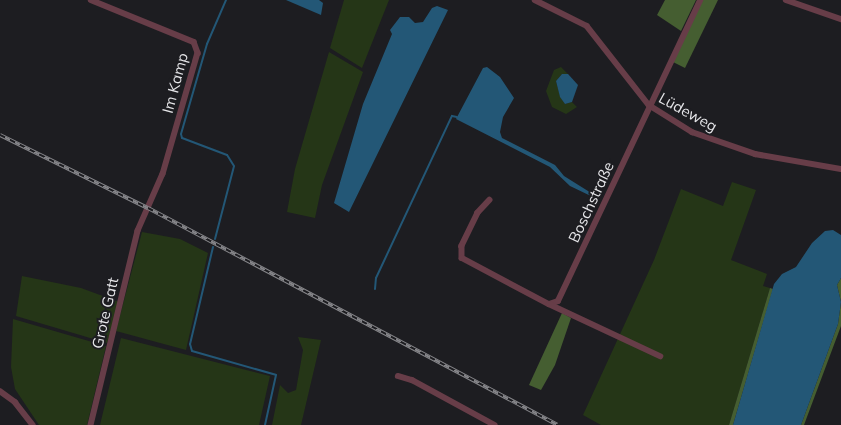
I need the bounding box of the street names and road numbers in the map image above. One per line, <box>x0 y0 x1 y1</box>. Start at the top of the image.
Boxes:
street label: Im Kamp <box>158 51 192 115</box>
street label: Lüdeweg <box>656 89 720 135</box>
street label: Boschstraße <box>564 159 618 245</box>
street label: Grote Gatt <box>88 276 122 350</box>

